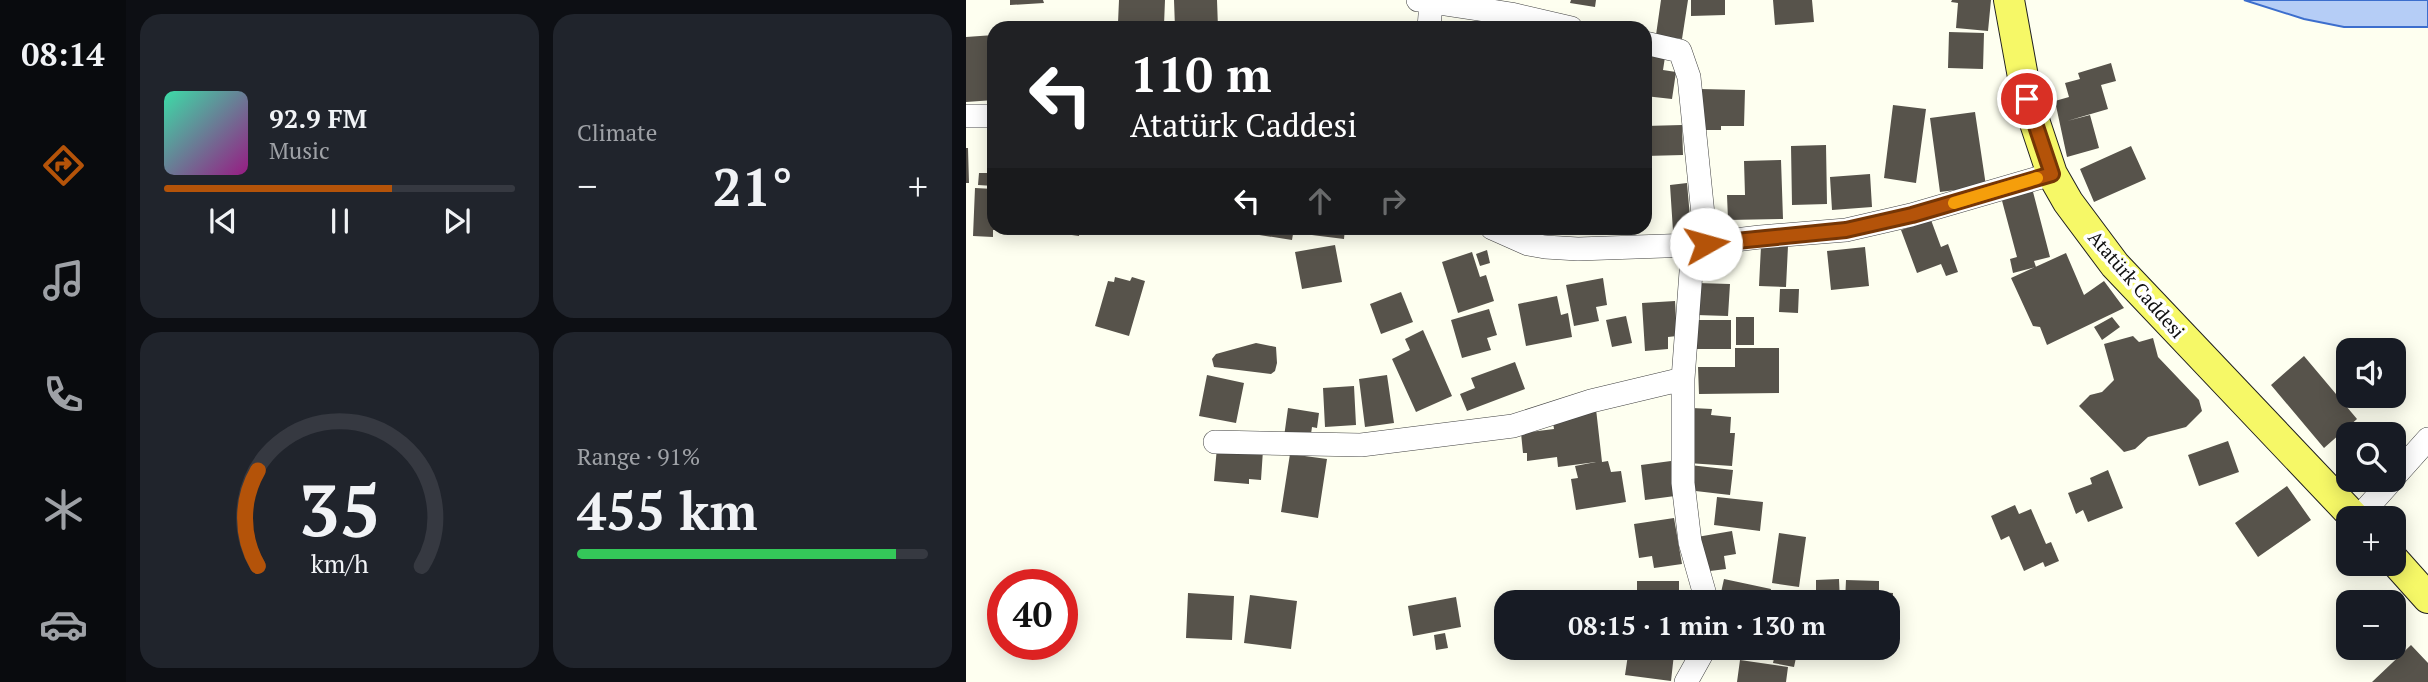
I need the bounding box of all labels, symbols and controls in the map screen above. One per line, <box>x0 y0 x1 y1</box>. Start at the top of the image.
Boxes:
text: 08:14 <box>21 33 105 75</box>
text: 110 m <box>1130 41 1272 106</box>
icon: left <box>1015 49 1106 140</box>
pin <box>1997 69 2057 129</box>
icon: arrive <box>2008 80 2046 118</box>
text: 92.9 FM <box>269 101 367 135</box>
text: Atatürk Caddesi <box>1130 104 1357 146</box>
text: Climate <box>577 117 657 148</box>
text: Music <box>269 135 330 166</box>
icon: directions <box>39 141 88 190</box>
text: 21° <box>712 152 793 221</box>
text: − <box>577 161 597 211</box>
text: + <box>908 161 928 211</box>
icon: left <box>1228 182 1266 220</box>
icon: ahead <box>1301 182 1339 220</box>
icon: right <box>1374 182 1412 220</box>
icon: previous <box>204 202 242 240</box>
icon: pause <box>321 202 359 240</box>
icon: next <box>438 202 476 240</box>
position arrow <box>1669 207 1743 281</box>
street label: Atatürk Caddesi <box>2083 225 2191 343</box>
icon: music <box>39 256 88 305</box>
map controls <box>2336 338 2406 660</box>
button: sound <box>2336 338 2406 408</box>
icon: phone <box>39 370 88 419</box>
button: search <box>2336 422 2406 492</box>
text: Range · 91% <box>577 441 700 472</box>
text: 35 <box>298 460 381 557</box>
text: 455 km <box>577 476 758 545</box>
icon: climate <box>39 485 88 534</box>
button: + <box>2336 506 2406 576</box>
text: km/h <box>311 547 369 580</box>
speed limit sign: 40 <box>987 569 1078 660</box>
button: − <box>2336 590 2406 660</box>
icon: car <box>39 600 88 649</box>
text: 08:15 · 1 min · 130 m <box>1568 608 1826 642</box>

